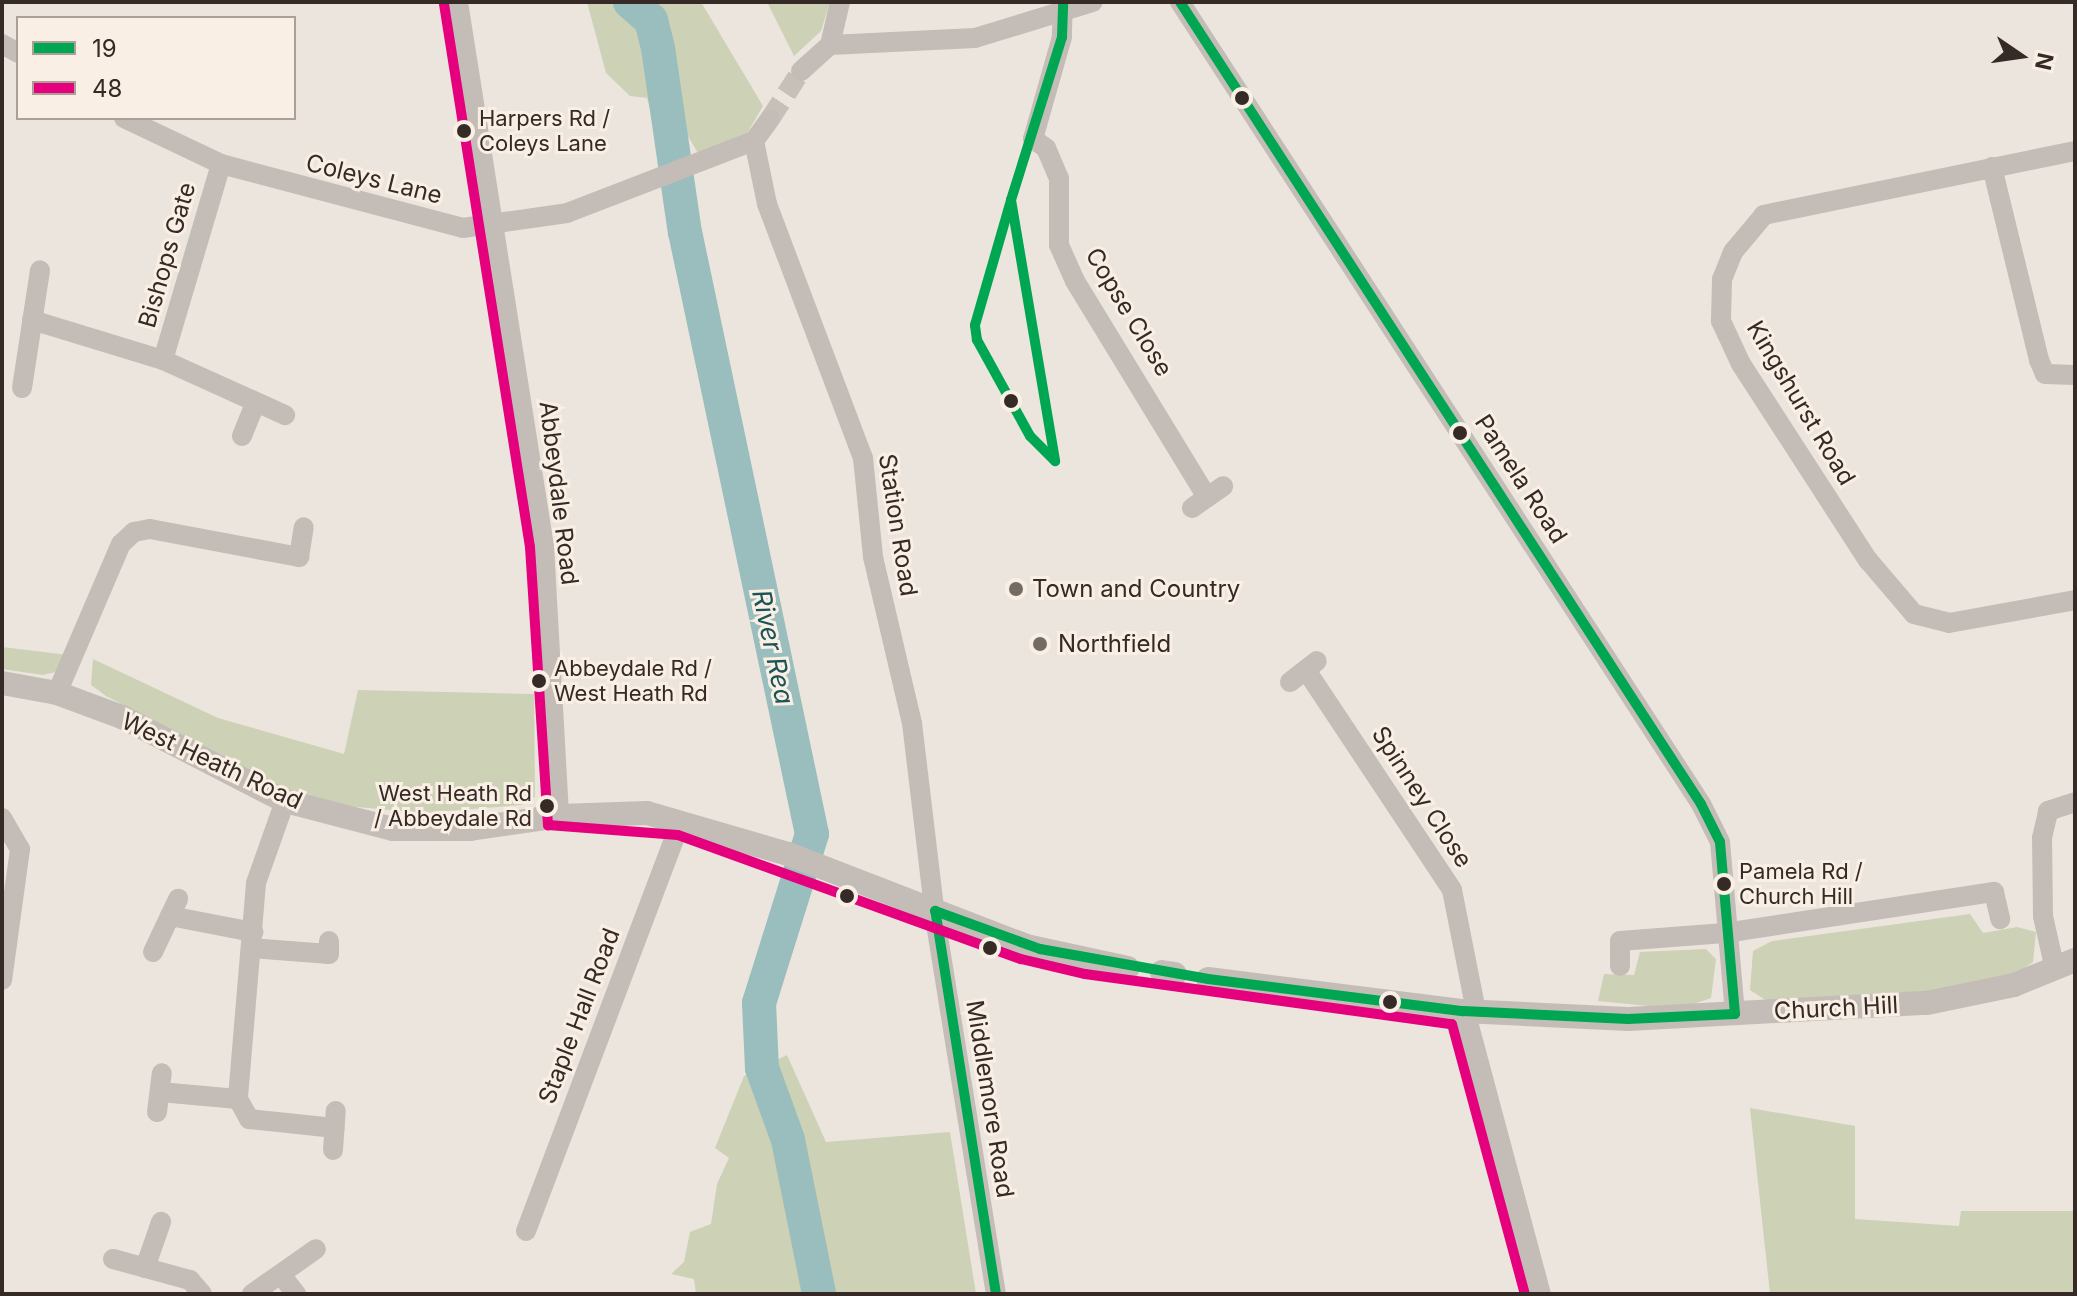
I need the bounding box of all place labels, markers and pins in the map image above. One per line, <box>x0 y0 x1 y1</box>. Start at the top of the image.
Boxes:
unlabelled marker <box>1234 90 1250 106</box>
place label: Harpers Rd / Coleys Lane <box>479 105 610 156</box>
marker: Harpers Rd / Coleys Lane <box>456 123 472 139</box>
unlabelled marker <box>1003 393 1019 409</box>
unlabelled marker <box>1452 425 1468 441</box>
place label: Town and Country <box>1032 575 1240 603</box>
marker: Town and Country <box>1007 580 1025 598</box>
place label: Northfield <box>1058 630 1171 658</box>
marker: Northfield <box>1029 633 1051 655</box>
place label: Abbeydale Rd / West Heath Rd <box>554 655 712 706</box>
marker: Abbeydale Rd / West Heath Rd <box>531 673 547 689</box>
place label: West Heath Rd / Abbeydale Rd <box>374 780 532 832</box>
marker: West Heath Rd / Abbeydale Rd <box>539 798 555 814</box>
place label: Pamela Rd / Church Hill <box>1739 858 1863 910</box>
marker: Pamela Rd / Church Hill <box>1716 876 1732 892</box>
unlabelled marker <box>839 888 855 904</box>
unlabelled marker <box>982 940 998 956</box>
unlabelled marker <box>1382 994 1398 1010</box>

